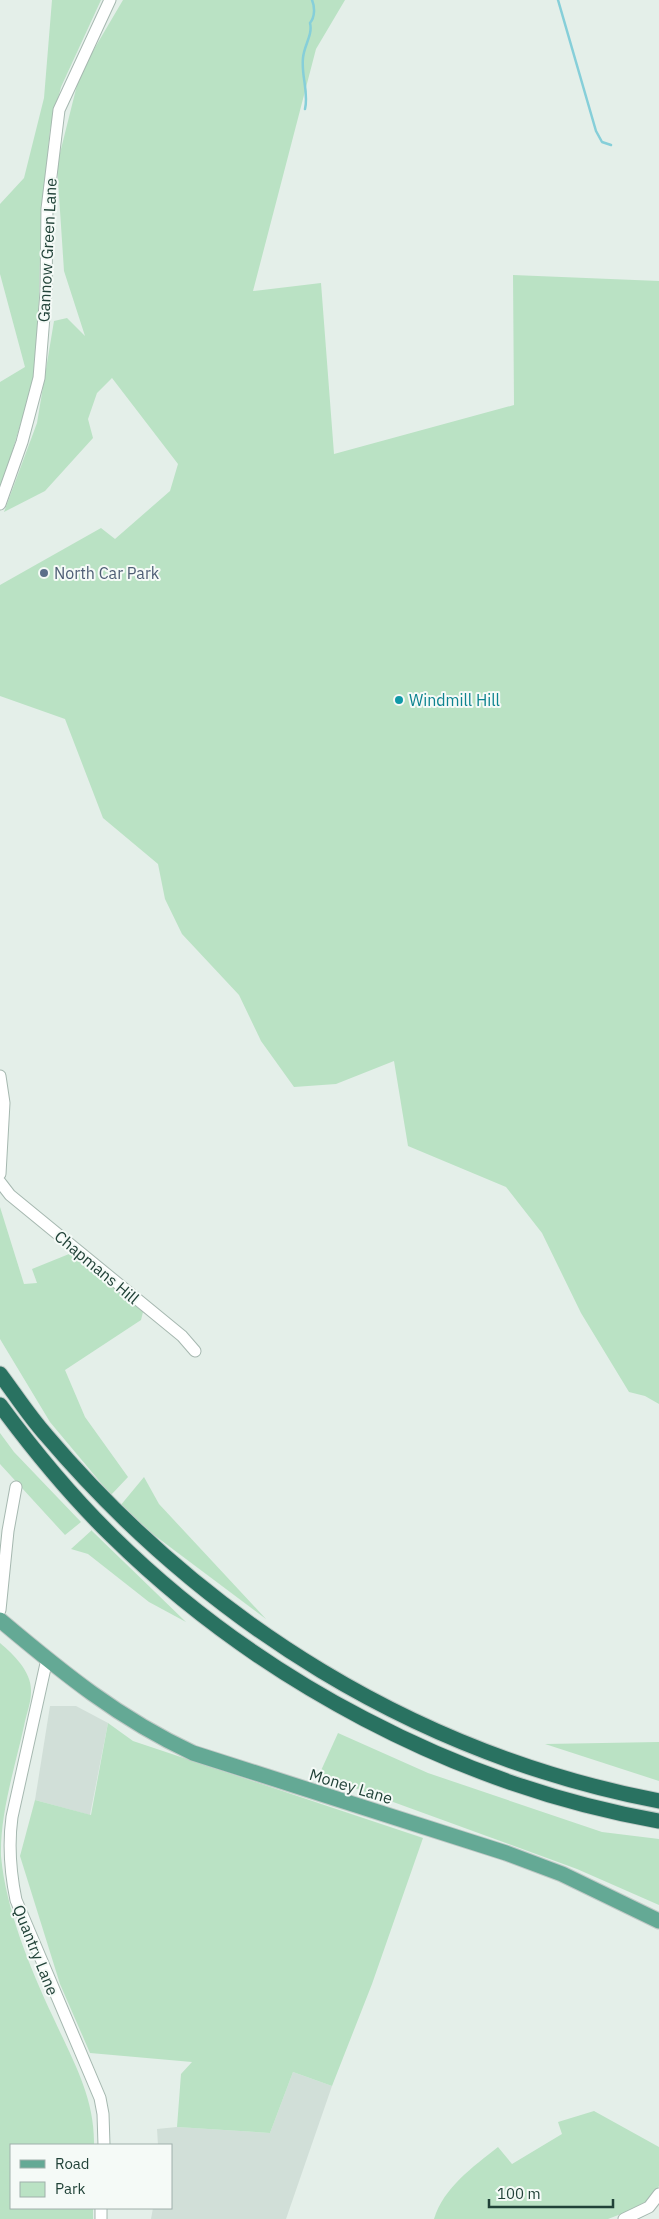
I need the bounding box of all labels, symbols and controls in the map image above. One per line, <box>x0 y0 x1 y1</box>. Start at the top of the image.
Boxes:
street label: Gannow Green Lane <box>33 177 61 323</box>
place label: North Car Park <box>54 563 160 583</box>
marker: North Car Park <box>38 567 50 579</box>
place label: Windmill Hill <box>409 690 500 710</box>
marker: Windmill Hill <box>393 694 405 706</box>
street label: Chapmans Hill <box>51 1226 143 1308</box>
street label: Money Lane <box>307 1764 395 1808</box>
street label: Quantry Lane <box>9 1902 63 1998</box>
legend <box>10 2144 172 2209</box>
text: Road <box>55 2154 90 2173</box>
scale bar <box>489 2176 613 2208</box>
text: Park <box>55 2179 85 2198</box>
text: 100 m <box>497 2184 541 2203</box>

